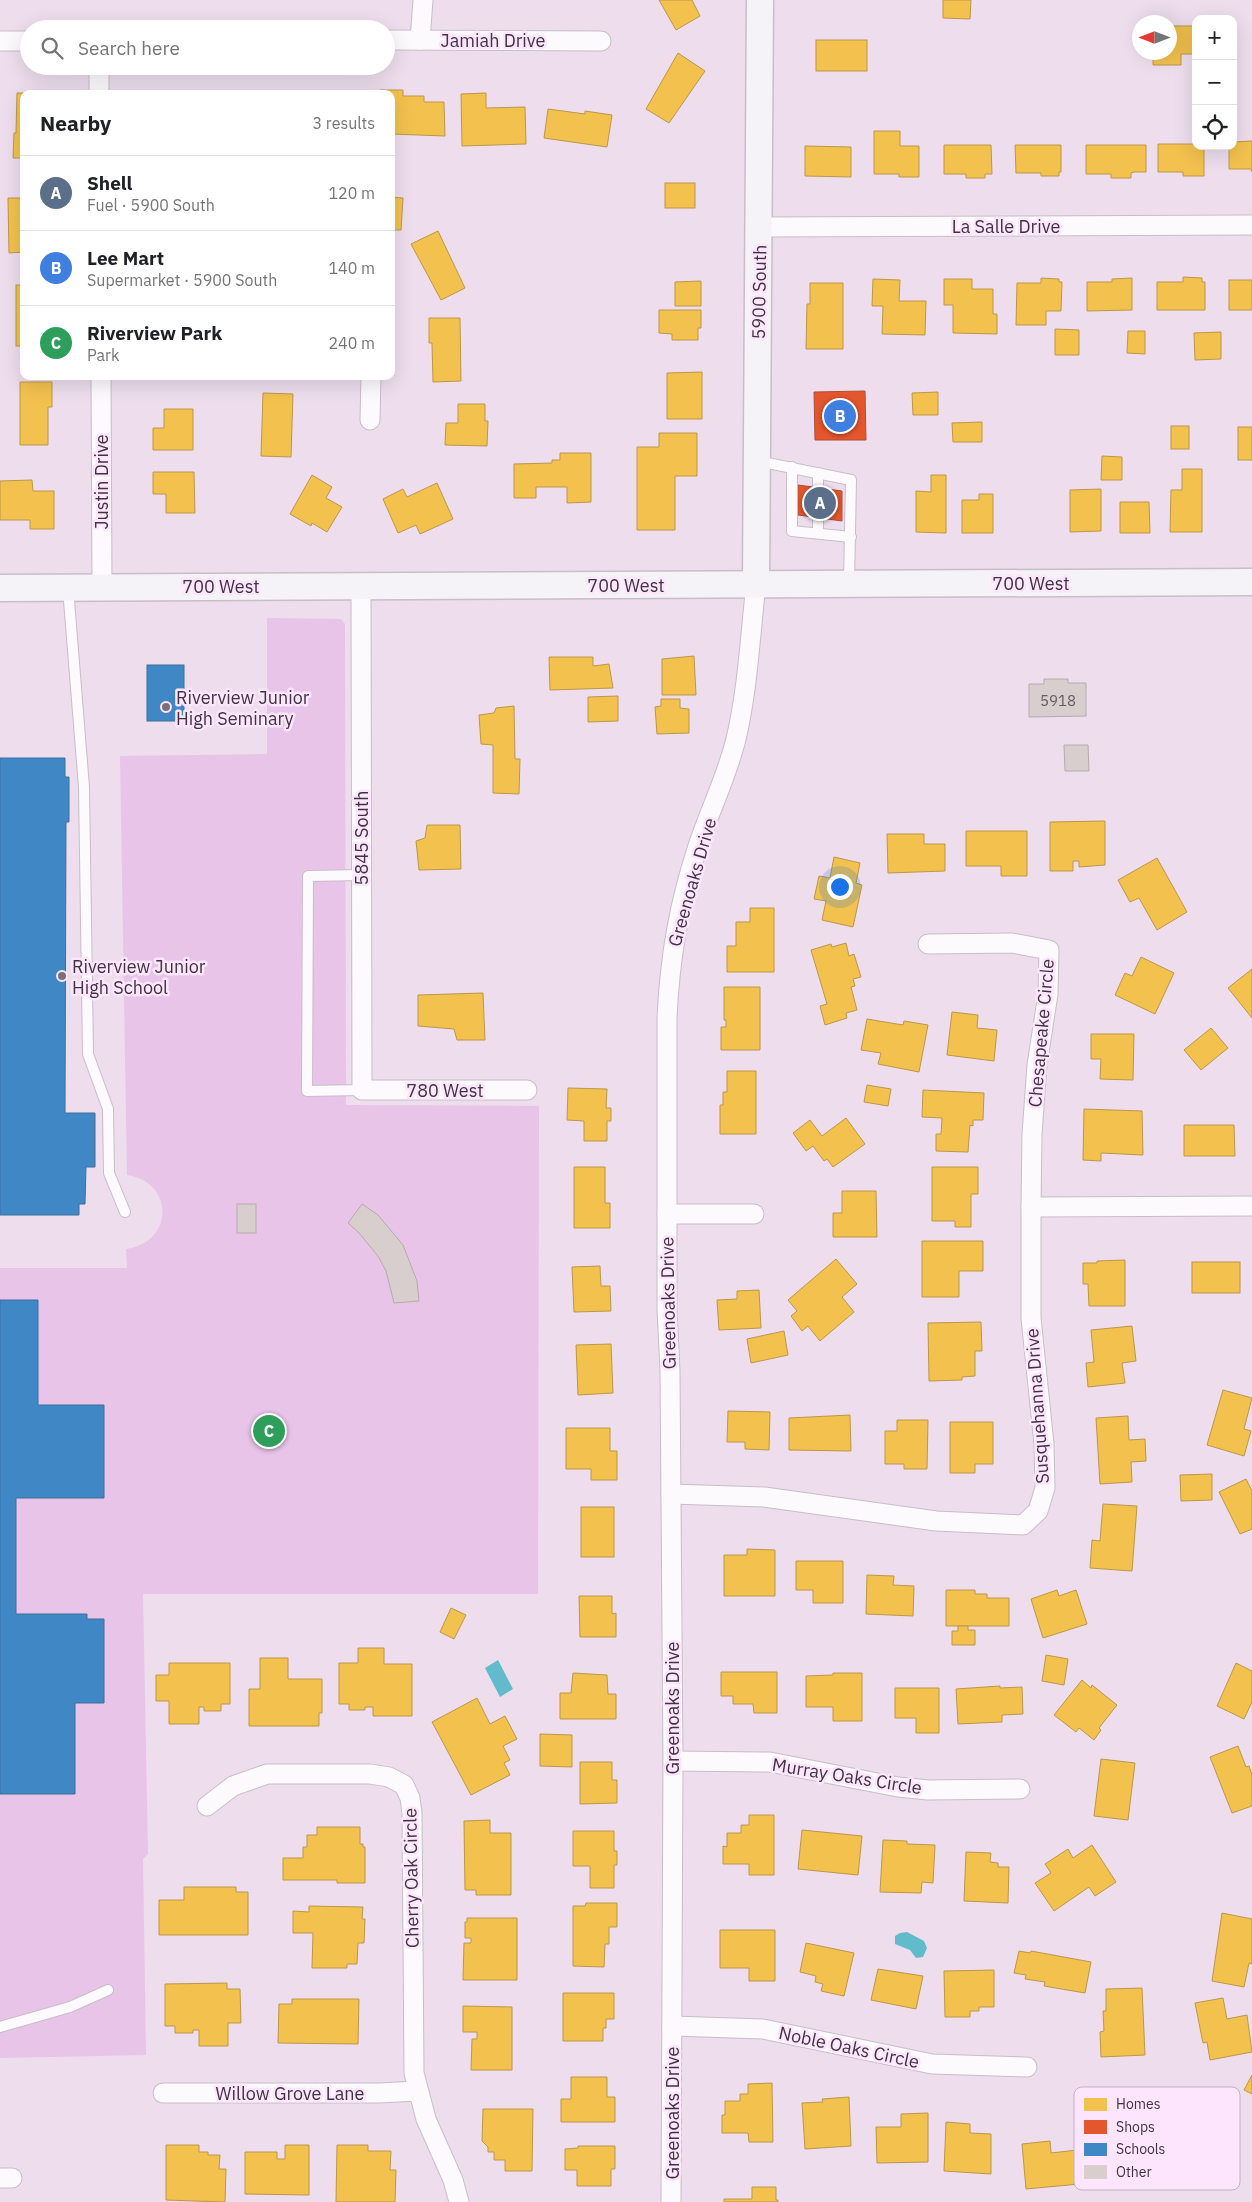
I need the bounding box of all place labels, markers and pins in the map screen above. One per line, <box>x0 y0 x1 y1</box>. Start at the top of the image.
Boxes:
pin: B <box>824 397 856 435</box>
pin: A <box>804 484 836 522</box>
place label: Riverview Junior High Seminary <box>176 686 310 730</box>
marker: Riverview Junior High Seminary <box>160 701 172 713</box>
place label: Riverview Junior High School <box>72 955 206 999</box>
marker: Riverview Junior High School <box>56 970 68 982</box>
pin: C <box>253 1412 285 1450</box>

